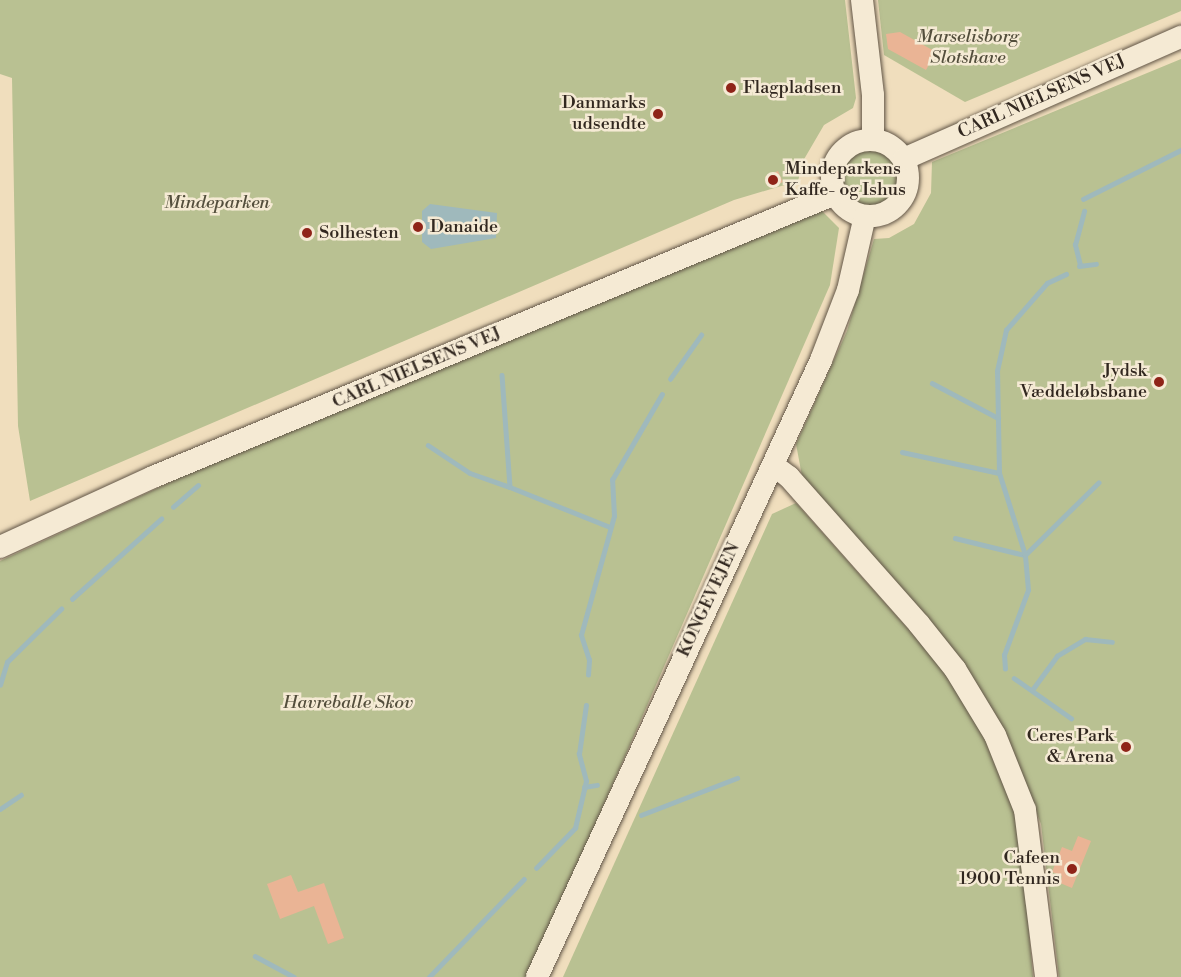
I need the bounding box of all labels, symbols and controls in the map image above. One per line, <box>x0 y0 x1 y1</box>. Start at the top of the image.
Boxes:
park label: Marselisborg Slotshave <box>917 27 1019 70</box>
street label: CARL NIELSENS VEJ <box>955 50 1129 144</box>
place label: Flagpladsen <box>743 77 841 99</box>
marker: Flagpladsen <box>724 81 738 95</box>
place label: Danmarks udsendte <box>562 93 646 136</box>
marker: Danmarks udsendte <box>651 107 665 121</box>
place label: Mindeparkens Kaffe- og Ishus <box>785 159 906 201</box>
marker: Mindeparkens Kaffe- og Ishus <box>766 173 780 187</box>
park label: Mindeparken <box>164 192 270 214</box>
place label: Danaide <box>430 216 498 238</box>
marker: Danaide <box>411 220 425 234</box>
place label: Solhesten <box>319 222 399 244</box>
marker: Solhesten <box>300 226 314 240</box>
street label: CARL NIELSENS VEJ <box>329 323 505 413</box>
place label: Jydsk Væddeløbsbane <box>1020 361 1147 404</box>
marker: Jydsk Væddeløbsbane <box>1152 375 1166 389</box>
street label: KONGEVEJEN <box>673 539 745 661</box>
park label: Havreballe Skov <box>283 692 413 714</box>
place label: Ceres Park & Arena <box>1027 726 1114 768</box>
marker: Ceres Park & Arena <box>1119 740 1133 754</box>
place label: Cafeen 1900 Tennis <box>959 848 1060 890</box>
marker: Cafeen 1900 Tennis <box>1065 862 1079 876</box>

